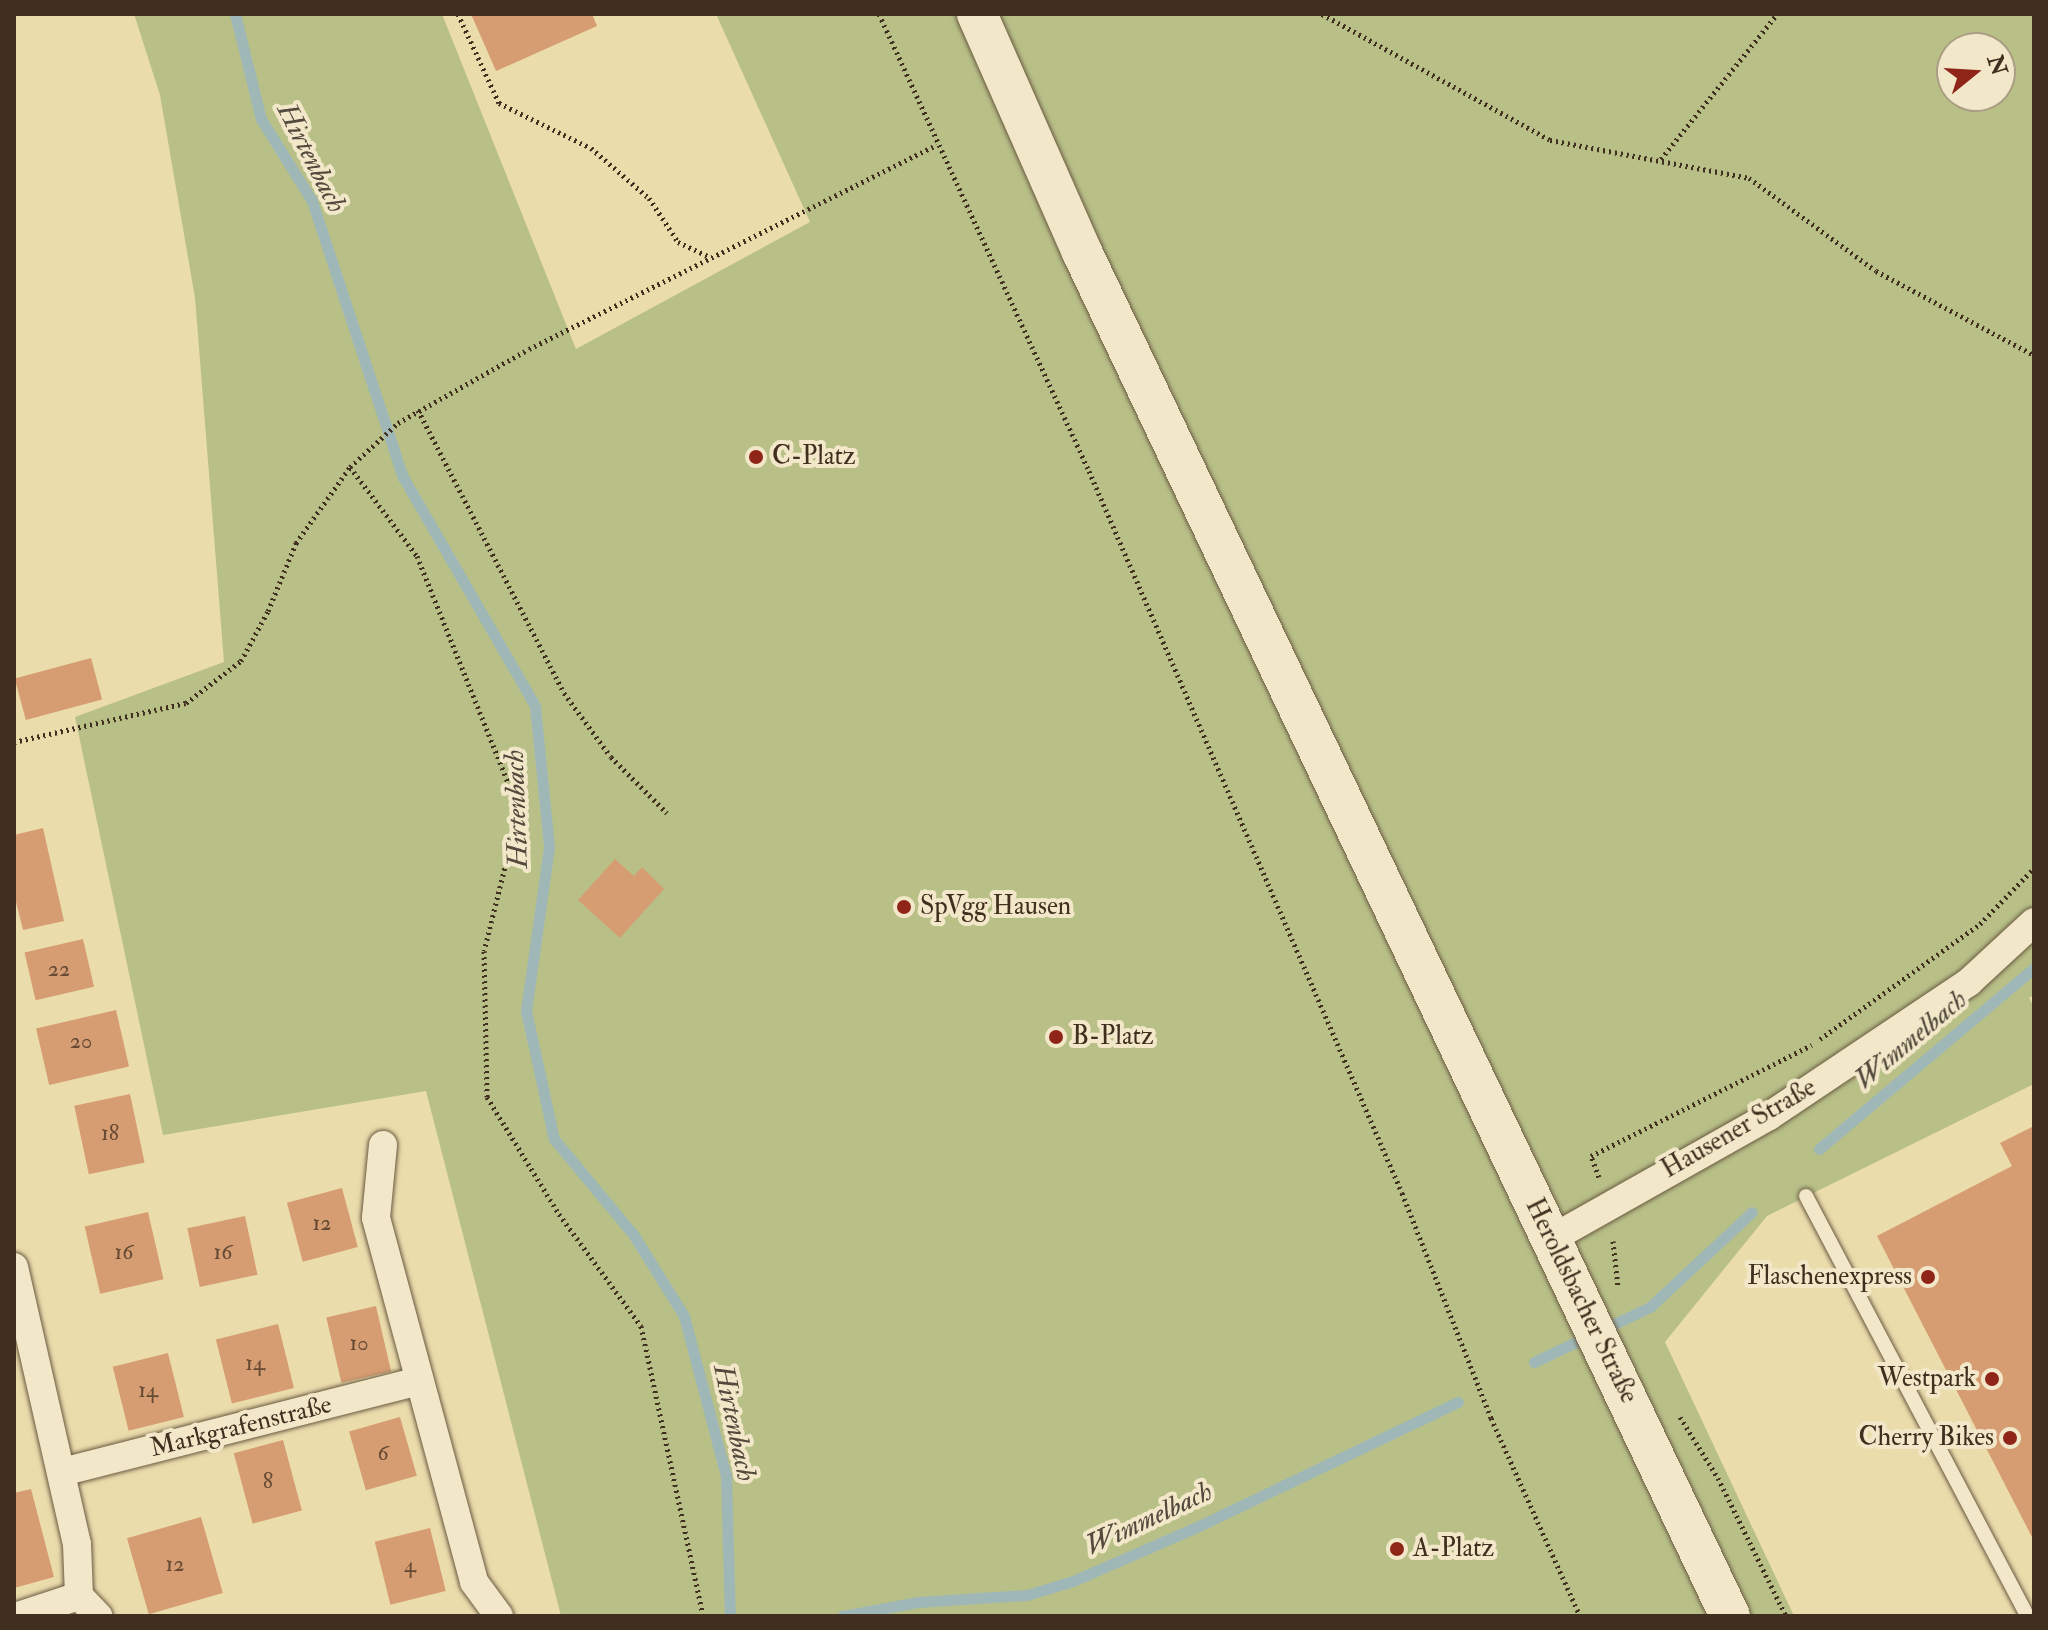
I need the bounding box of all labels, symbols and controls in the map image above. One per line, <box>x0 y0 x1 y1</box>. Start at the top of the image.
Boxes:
north arrow <box>1936 32 2016 112</box>
text: N <box>1981 51 2013 79</box>
water label: Hirtenbach <box>269 98 353 218</box>
place label: C-Platz <box>772 441 856 473</box>
marker: C-Platz <box>747 448 765 466</box>
water label: Hirtenbach <box>498 749 536 869</box>
place label: SpVgg Hausen <box>920 891 1071 923</box>
marker: SpVgg Hausen <box>895 898 913 916</box>
house number: 22 <box>48 957 70 983</box>
water label: Wimmelbach <box>1848 983 1974 1097</box>
place label: B-Platz <box>1072 1021 1154 1053</box>
marker: B-Platz <box>1047 1028 1065 1046</box>
house number: 20 <box>70 1029 92 1055</box>
street label: Hausener Straße <box>1656 1072 1822 1186</box>
house number: 18 <box>101 1121 119 1147</box>
street label: Heroldsbacher Straße <box>1518 1194 1644 1408</box>
house number: 12 <box>312 1211 332 1237</box>
house number: 16 <box>115 1240 133 1266</box>
house number: 16 <box>214 1240 232 1266</box>
place label: Flaschenexpress <box>1747 1261 1912 1293</box>
marker: Flaschenexpress <box>1919 1268 1937 1286</box>
house number: 10 <box>349 1331 369 1357</box>
house number: 14 <box>245 1351 265 1377</box>
water label: Hirtenbach <box>705 1362 763 1484</box>
place label: Westpark <box>1878 1363 1976 1395</box>
marker: Westpark <box>1983 1370 2001 1388</box>
house number: 14 <box>138 1378 158 1404</box>
street label: Markgrafenstraße <box>147 1389 335 1465</box>
place label: Cherry Bikes <box>1859 1422 1994 1454</box>
marker: Cherry Bikes <box>2001 1429 2019 1447</box>
house number: 6 <box>377 1441 389 1467</box>
house number: 8 <box>263 1469 273 1495</box>
water label: Wimmelbach <box>1080 1475 1218 1563</box>
place label: A-Platz <box>1413 1533 1494 1565</box>
marker: A-Platz <box>1388 1540 1406 1558</box>
house number: 12 <box>165 1552 185 1578</box>
house number: 4 <box>404 1553 416 1579</box>

